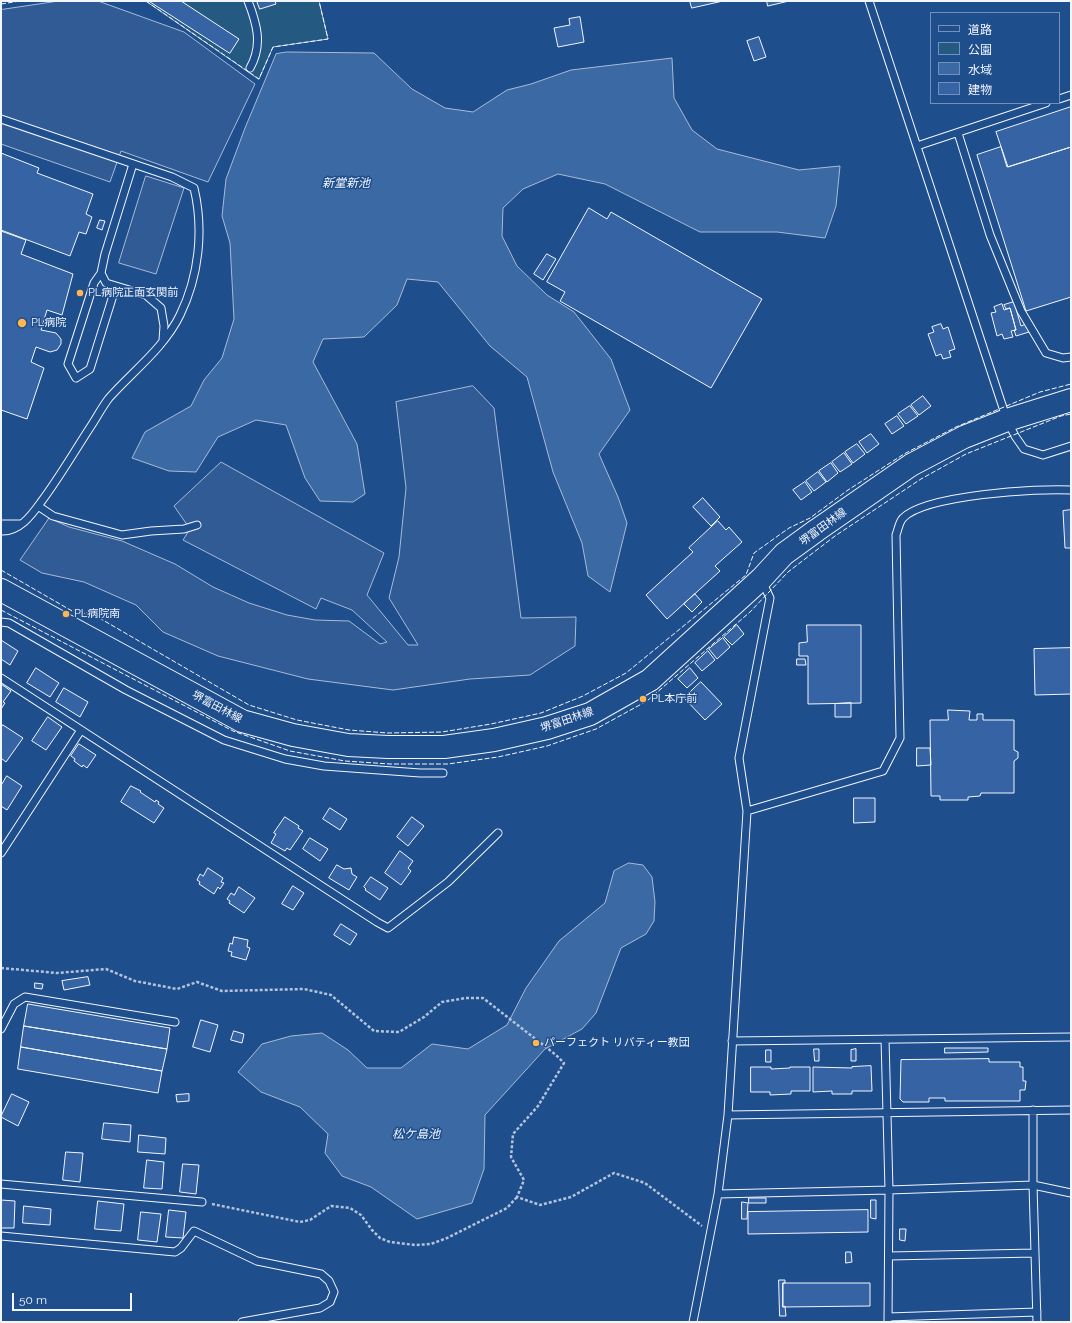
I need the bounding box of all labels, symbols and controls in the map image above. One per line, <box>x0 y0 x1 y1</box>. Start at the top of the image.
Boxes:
legend <box>930 12 1060 104</box>
text: 道路 <box>968 23 992 37</box>
text: 公園 <box>968 43 992 57</box>
text: 水域 <box>968 63 992 77</box>
text: 建物 <box>968 83 992 97</box>
water label: 新堂新池 <box>322 176 370 190</box>
place label: PL病院正面玄関前 <box>88 286 178 300</box>
marker: PL病院正面玄関前 <box>75 288 85 298</box>
place label: PL病院 <box>31 316 66 330</box>
marker: PL病院 <box>16 317 28 329</box>
street label: 堺富田林線 <box>797 505 849 549</box>
place label: PL病院南 <box>74 607 120 621</box>
marker: PL病院南 <box>61 609 71 619</box>
street label: 堺富田林線 <box>190 688 244 726</box>
place label: PL本庁前 <box>651 692 697 706</box>
marker: PL本庁前 <box>638 694 648 704</box>
street label: 堺富田林線 <box>539 705 595 735</box>
place label: パーフェクト リバティー教団 <box>544 1036 690 1050</box>
marker: パーフェクト リバティー教団 <box>531 1038 541 1048</box>
water label: 松ケ島池 <box>392 1127 440 1141</box>
scale bar <box>14 1285 134 1311</box>
text: 50 m <box>19 1293 47 1307</box>

